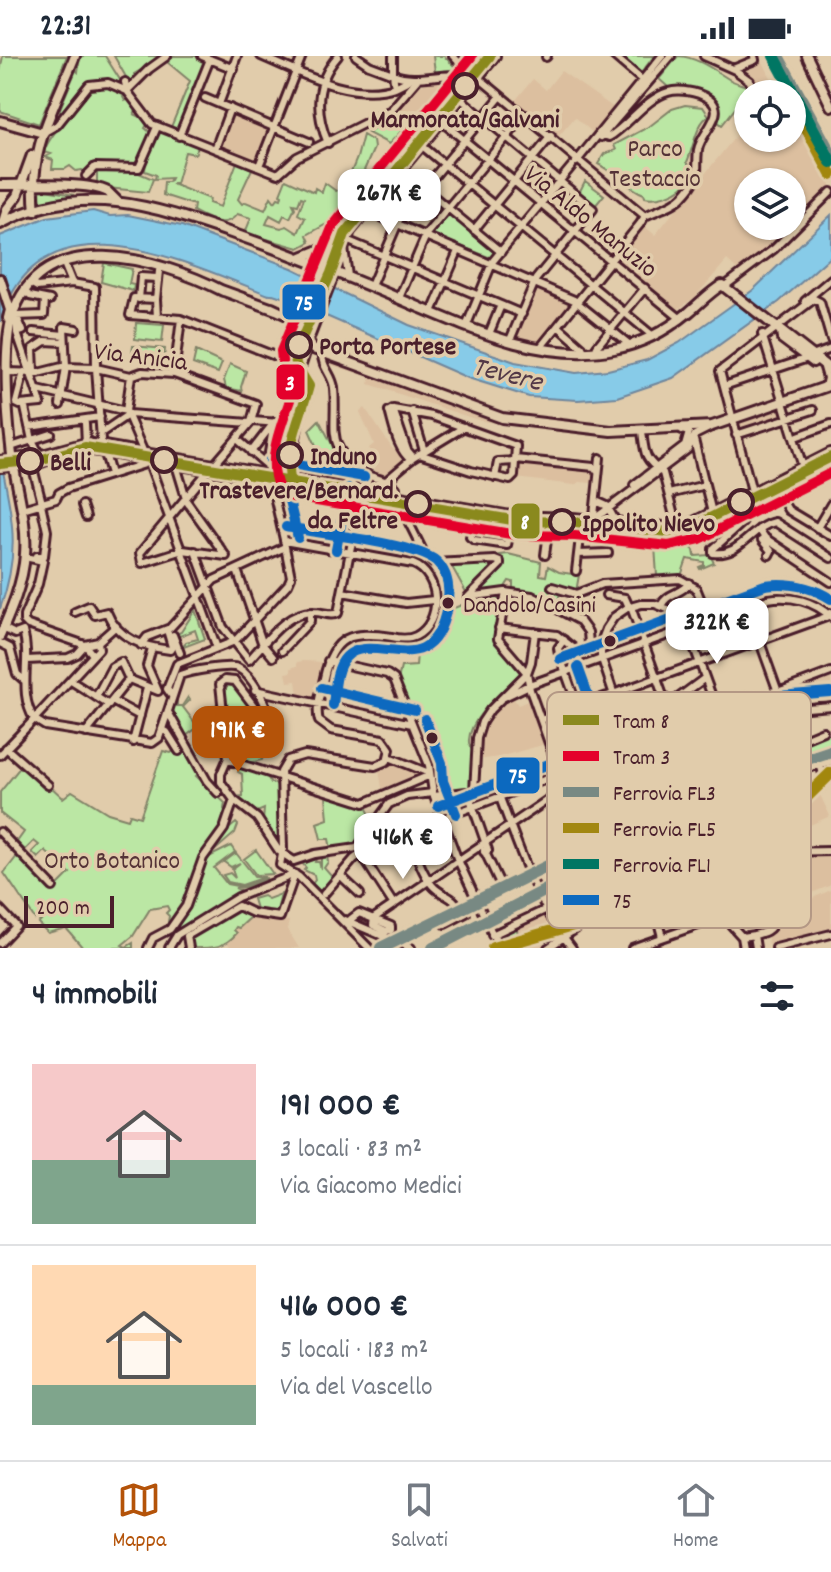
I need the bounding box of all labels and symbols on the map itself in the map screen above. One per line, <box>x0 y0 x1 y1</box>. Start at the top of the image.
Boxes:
marker: Marmorata/Galvani <box>452 73 478 99</box>
place label: Marmorata/Galvani <box>371 103 560 140</box>
park label: Parco Testaccio <box>609 132 701 199</box>
street label: Via Aldo Manuzio <box>515 157 665 288</box>
pin: 267K € <box>324 169 454 237</box>
line badge: 75 <box>281 283 327 321</box>
text: 75 <box>295 290 313 321</box>
place label: Porta Portese <box>319 330 456 367</box>
marker: Porta Portese <box>286 332 312 358</box>
street label: Via Anicia <box>92 334 190 383</box>
water label: Tevere <box>468 349 547 405</box>
line badge: 3 <box>275 363 306 401</box>
text: 3 <box>285 370 295 401</box>
place label: Induno <box>310 440 377 477</box>
marker: Induno <box>277 442 303 468</box>
place label: Belli <box>50 446 91 483</box>
unlabelled marker <box>151 447 177 473</box>
marker: Belli <box>17 448 43 474</box>
place label: Trastevere/Bernard. da Feltre <box>199 474 398 541</box>
unlabelled marker <box>728 489 754 515</box>
marker: Trastevere/Bernard. da Feltre <box>405 491 431 517</box>
line badge: 8 <box>510 502 541 540</box>
place label: Ippolito Nievo <box>582 507 716 544</box>
text: 8 <box>521 509 530 540</box>
marker: Ippolito Nievo <box>549 509 575 535</box>
place label: Dandolo/Casini <box>463 590 596 624</box>
marker: Dandolo/Casini <box>440 595 456 611</box>
pin: 322K € <box>652 598 782 666</box>
unlabelled marker <box>602 633 618 649</box>
legend <box>547 692 811 928</box>
pin: 191K € <box>173 706 303 774</box>
text: Tram 8 <box>613 708 669 739</box>
unlabelled marker <box>424 730 440 746</box>
text: Tram 3 <box>613 744 670 775</box>
line badge: 75 <box>495 756 541 795</box>
text: 75 <box>509 763 527 794</box>
text: Ferrovia FL3 <box>613 780 716 811</box>
pin: 416K € <box>338 813 468 881</box>
text: Ferrovia FL5 <box>613 816 716 847</box>
park label: Orto Botanico <box>44 844 180 881</box>
text: Ferrovia FL1 <box>613 852 711 883</box>
text: 75 <box>613 888 632 919</box>
scale bar <box>24 892 114 928</box>

